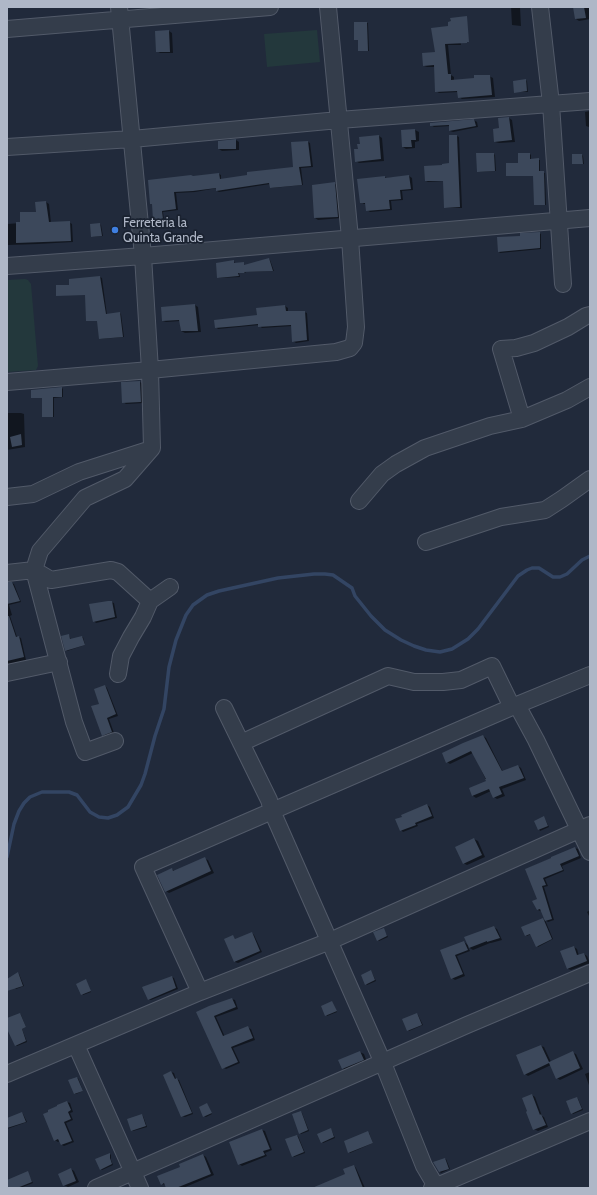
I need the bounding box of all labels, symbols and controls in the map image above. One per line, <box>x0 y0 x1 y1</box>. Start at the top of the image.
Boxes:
place label: Ferreteria la Quinta Grande <box>123 215 203 246</box>
marker: Ferreteria la Quinta Grande <box>110 225 120 235</box>

